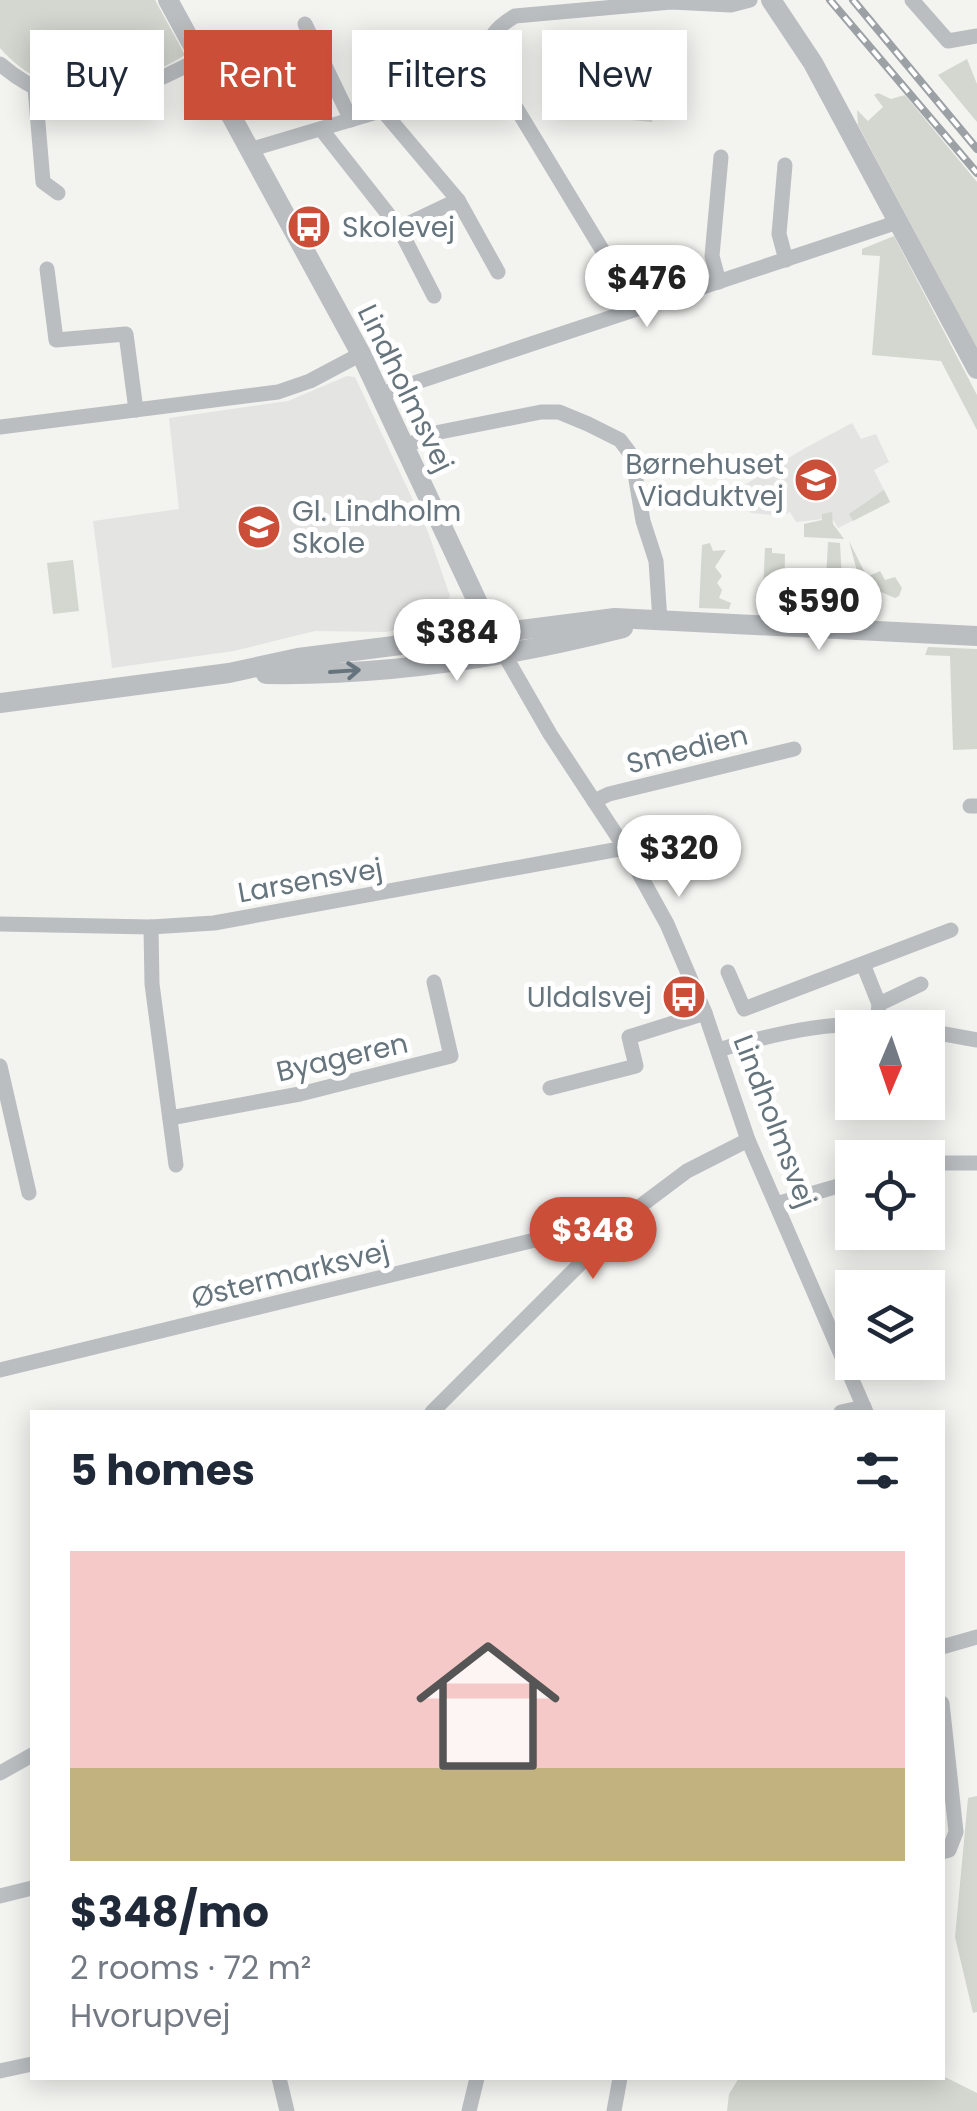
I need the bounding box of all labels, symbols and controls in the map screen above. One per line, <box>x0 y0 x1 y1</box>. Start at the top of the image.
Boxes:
chip: Buy <box>30 30 164 120</box>
chip: Rent <box>184 30 332 120</box>
chip: Filters <box>352 30 522 120</box>
chip: New <box>542 30 687 120</box>
bus stop icon: Skolevej <box>286 204 332 250</box>
place label: Skolevej <box>342 208 455 247</box>
pin: $476 <box>588 245 706 330</box>
text: $476 <box>607 255 687 300</box>
street label: Lindholmsvej <box>348 298 463 479</box>
place label: Børnehuset Viaduktvej <box>625 445 784 516</box>
school or university icon: Børnehuset Viaduktvej <box>793 457 839 503</box>
place label: Gl. Lindholm Skole <box>292 492 461 563</box>
school or university icon: Gl. Lindholm Skole <box>236 504 282 550</box>
pin: $590 <box>760 568 878 653</box>
text: $590 <box>778 578 860 623</box>
pin: $384 <box>398 599 516 684</box>
text: $384 <box>416 609 498 654</box>
one-way arrow <box>328 662 360 681</box>
street label: Smedien <box>622 716 752 783</box>
pin: $320 <box>620 815 738 900</box>
text: $320 <box>639 825 719 870</box>
street label: Larsensvej <box>235 849 385 912</box>
bus stop icon: Uldalsvej <box>661 974 707 1020</box>
place label: Uldalsvej <box>527 978 652 1017</box>
north arrow <box>835 1010 945 1120</box>
map controls <box>835 1010 945 1380</box>
street label: Byageren <box>273 1023 412 1092</box>
street label: Lindholmsvej <box>724 1029 825 1213</box>
button: locate <box>835 1140 945 1250</box>
pin: $348 <box>534 1197 652 1282</box>
text: $348 <box>552 1207 634 1252</box>
street label: Østermarksvej <box>187 1231 393 1318</box>
button: layers <box>835 1270 945 1380</box>
text: 5 homes <box>70 1441 255 1500</box>
icon: filters <box>850 1443 905 1498</box>
icon: home <box>398 1616 578 1796</box>
text: $348/mo <box>70 1883 269 1942</box>
text: 2 rooms · 72 m² <box>70 1945 311 1990</box>
text: Hvorupvej <box>70 1993 230 2038</box>

